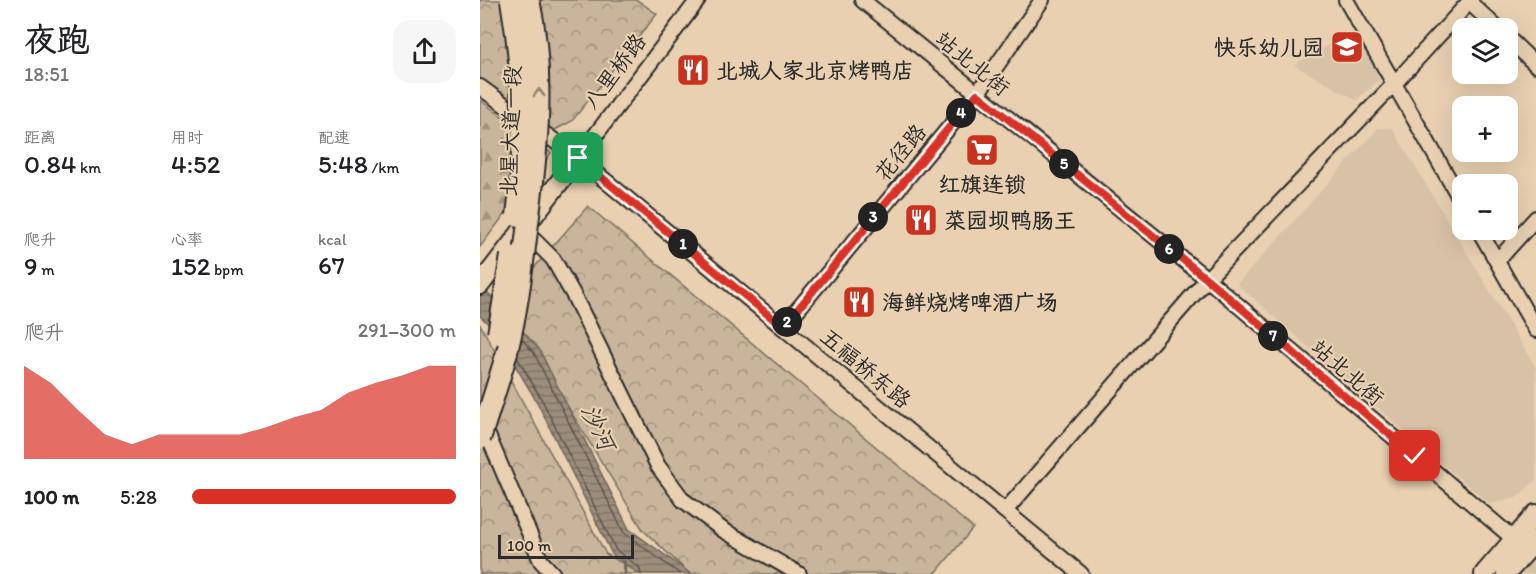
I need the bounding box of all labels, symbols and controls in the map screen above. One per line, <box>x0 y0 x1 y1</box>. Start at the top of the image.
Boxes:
map controls <box>1452 18 1518 240</box>
button: layers <box>1452 18 1518 84</box>
text: 夜跑 <box>24 20 90 59</box>
button: share <box>393 20 456 83</box>
street label: 站北北街 <box>930 25 1015 102</box>
street label: 八里桥路 <box>577 28 652 115</box>
school or university icon: 快乐幼儿园 <box>1329 29 1365 65</box>
place label: 快乐幼儿园 <box>1214 34 1324 61</box>
restaurant icon: 北城人家北京烤鸭店 <box>675 52 711 88</box>
place label: 北城人家北京烤鸭店 <box>716 57 914 84</box>
text: 18:51 <box>24 62 69 86</box>
street label: 北星大道一段 <box>495 65 526 197</box>
one-way arrow <box>532 88 545 97</box>
button: + <box>1452 96 1518 162</box>
pin: 4 <box>946 98 976 128</box>
text: 4 <box>956 103 966 122</box>
street label: 花径路 <box>869 118 932 186</box>
text: 距离 <box>24 128 56 147</box>
text: 用时 <box>171 128 203 147</box>
text: 配速 <box>318 128 350 147</box>
pin <box>552 132 603 183</box>
supermarket icon: 红旗连锁 <box>964 132 1000 168</box>
icon: arrive <box>561 141 594 174</box>
text: 0.84 <box>24 148 76 180</box>
text: 4:52 <box>171 148 220 180</box>
text: 5:48 <box>318 148 368 180</box>
pin: 5 <box>1049 149 1079 179</box>
text: 5 <box>1060 154 1068 173</box>
text: km <box>76 158 101 177</box>
text: /km <box>368 158 399 177</box>
place label: 红旗连锁 <box>938 171 1026 198</box>
button: − <box>1452 174 1518 240</box>
pin: 3 <box>858 202 888 232</box>
restaurant icon: 菜园坝鸭肠王 <box>903 202 939 238</box>
text: 3 <box>869 207 877 226</box>
place label: 菜园坝鸭肠王 <box>944 207 1076 234</box>
pin: 1 <box>668 229 698 259</box>
text: 爬升 <box>24 230 56 249</box>
text: 心率 <box>171 230 203 249</box>
text: kcal <box>318 230 346 249</box>
text: 1 <box>679 234 687 253</box>
pin: 6 <box>1154 234 1184 264</box>
text: 6 <box>1165 239 1173 258</box>
text: 67 <box>318 249 345 281</box>
text: 9 <box>24 250 38 282</box>
text: 152 <box>171 250 210 282</box>
text: m <box>38 260 55 279</box>
text: bpm <box>210 260 244 279</box>
restaurant icon: 海鲜烧烤啤酒广场 <box>841 284 877 320</box>
place label: 海鲜烧烤啤酒广场 <box>882 289 1058 316</box>
pin: 2 <box>772 307 802 337</box>
text: 2 <box>783 312 791 331</box>
text: 291–300 m <box>358 318 456 342</box>
text: 爬升 <box>24 320 64 344</box>
pin: 7 <box>1258 321 1288 351</box>
street label: 五福桥东路 <box>815 323 916 414</box>
text: 7 <box>1269 326 1277 345</box>
street label: 站北北街 <box>1306 333 1390 411</box>
water label: 沙河 <box>575 399 623 458</box>
pin <box>1389 430 1440 481</box>
icon: check <box>1398 439 1431 472</box>
text: 100 m <box>24 485 79 509</box>
text: 5:28 <box>120 485 157 509</box>
scale bar <box>498 532 634 560</box>
text: 100 m <box>507 536 551 555</box>

